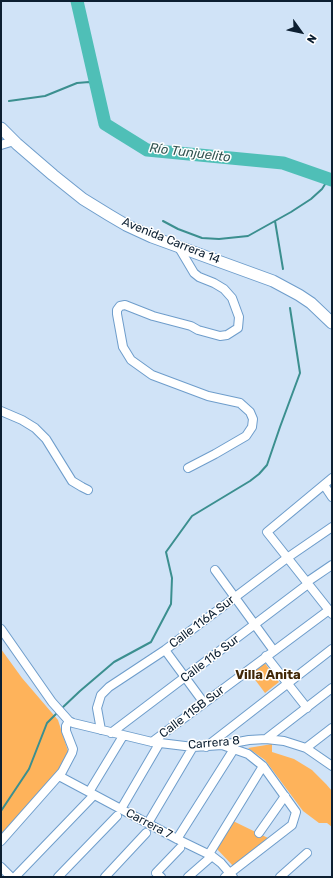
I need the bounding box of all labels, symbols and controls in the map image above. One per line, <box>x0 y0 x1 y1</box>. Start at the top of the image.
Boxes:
north arrow <box>281 12 321 52</box>
text: N <box>304 32 319 46</box>
water label: Río Tunjuelito <box>148 140 232 166</box>
street label: Avenida Carrera 14 <box>120 215 222 267</box>
street label: Calle 116A Sur <box>167 593 237 651</box>
street label: Calle 116 Sur <box>178 632 242 686</box>
district label: Villa Anita <box>235 667 301 683</box>
street label: Calle 115B Sur <box>157 683 227 741</box>
street label: Carrera 8 <box>187 734 241 752</box>
street label: Carrera 7 <box>123 806 175 842</box>

